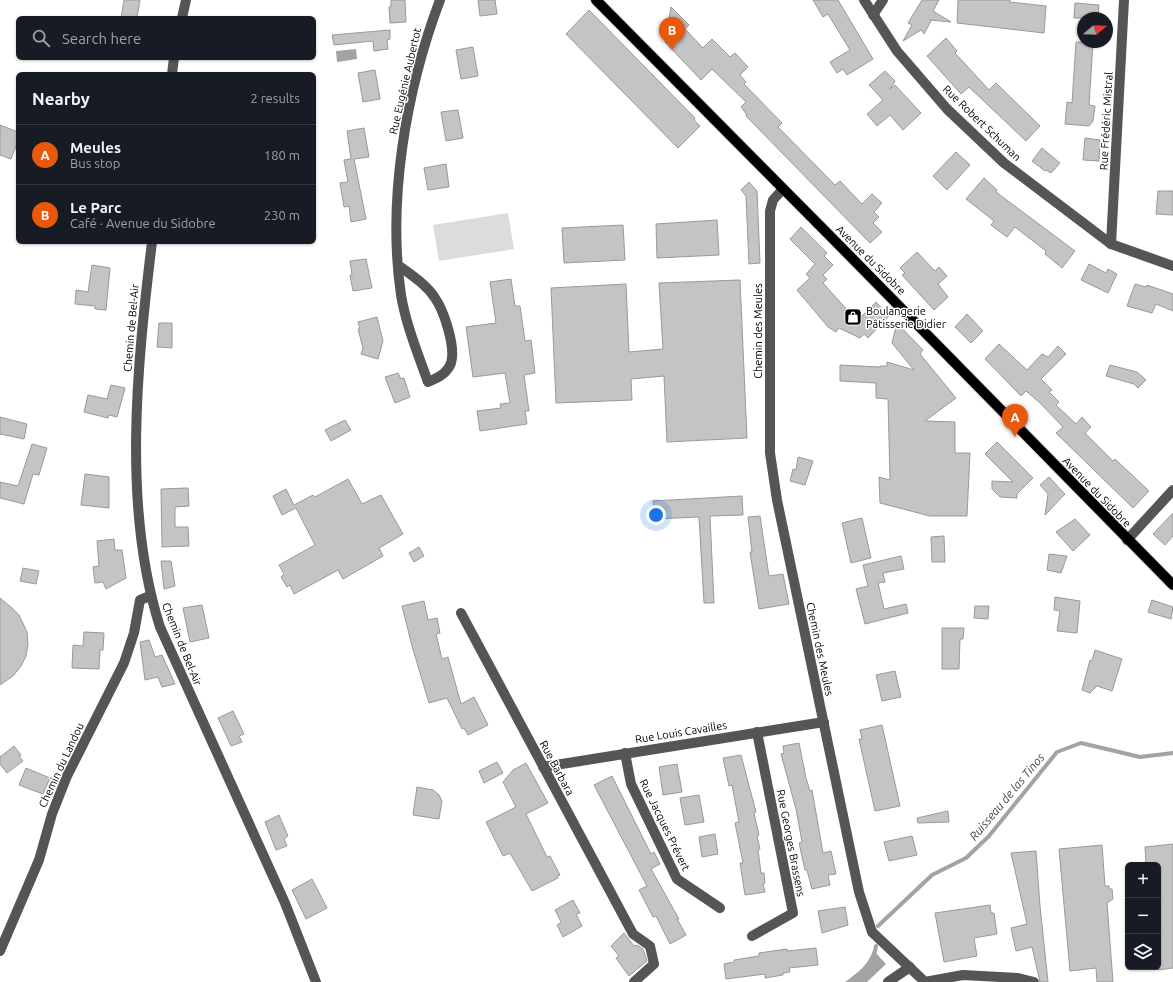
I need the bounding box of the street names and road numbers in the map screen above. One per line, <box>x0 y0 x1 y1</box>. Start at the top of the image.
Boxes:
street label: Rue Eugénie Aubertot <box>387 26 423 136</box>
street label: Rue Frédéric Mistral <box>1097 71 1115 171</box>
street label: Rue Robert Schuman <box>941 83 1023 163</box>
street label: Avenue du Sidobre <box>834 223 908 297</box>
street label: Chemin de Bel-Air <box>121 283 141 372</box>
street label: Chemin des Meules <box>752 283 764 379</box>
street label: Avenue du Sidobre <box>1060 454 1134 530</box>
street label: Chemin de Bel-Air <box>160 601 204 688</box>
street label: Chemin des Meules <box>804 601 836 697</box>
street label: Rue Louis Cavailles <box>634 719 728 745</box>
street label: Chemin du Landou <box>36 721 86 809</box>
street label: Rue Barbara <box>538 739 576 797</box>
street label: Rue Jacques Prévert <box>638 777 693 873</box>
street label: Rue Georges Brassens <box>775 788 807 898</box>

